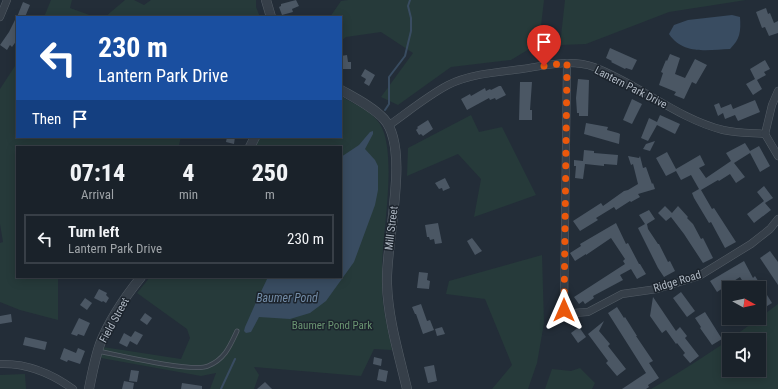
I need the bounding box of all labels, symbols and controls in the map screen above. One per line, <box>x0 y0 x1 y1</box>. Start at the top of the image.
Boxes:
pin <box>527 25 561 66</box>
text: 230 m <box>98 31 168 64</box>
icon: arrive <box>533 31 555 53</box>
icon: left <box>32 32 84 84</box>
street label: Lantern Park Drive <box>592 64 669 111</box>
text: Lantern Park Drive <box>98 65 228 86</box>
icon: arrive <box>69 108 91 130</box>
text: Then <box>32 110 61 128</box>
text: 07:14 <box>70 159 125 187</box>
text: 4 <box>182 159 195 187</box>
text: 250 <box>252 159 288 187</box>
text: Arrival <box>81 187 114 202</box>
text: min <box>179 187 198 202</box>
text: m <box>265 187 275 202</box>
street label: Mill Street <box>382 205 401 251</box>
text: Turn left <box>68 223 119 241</box>
icon: left <box>34 228 56 250</box>
text: 230 m <box>287 230 324 248</box>
text: Lantern Park Drive <box>68 241 162 256</box>
street label: Ridge Road <box>652 268 702 295</box>
north arrow <box>722 281 766 325</box>
map controls <box>722 281 766 377</box>
position arrow <box>543 289 585 331</box>
water label: Baumer Pond <box>256 291 318 305</box>
street label: Field Street <box>97 296 132 345</box>
park label: Baumer Pond Park <box>292 319 372 332</box>
button: sound <box>722 333 766 377</box>

